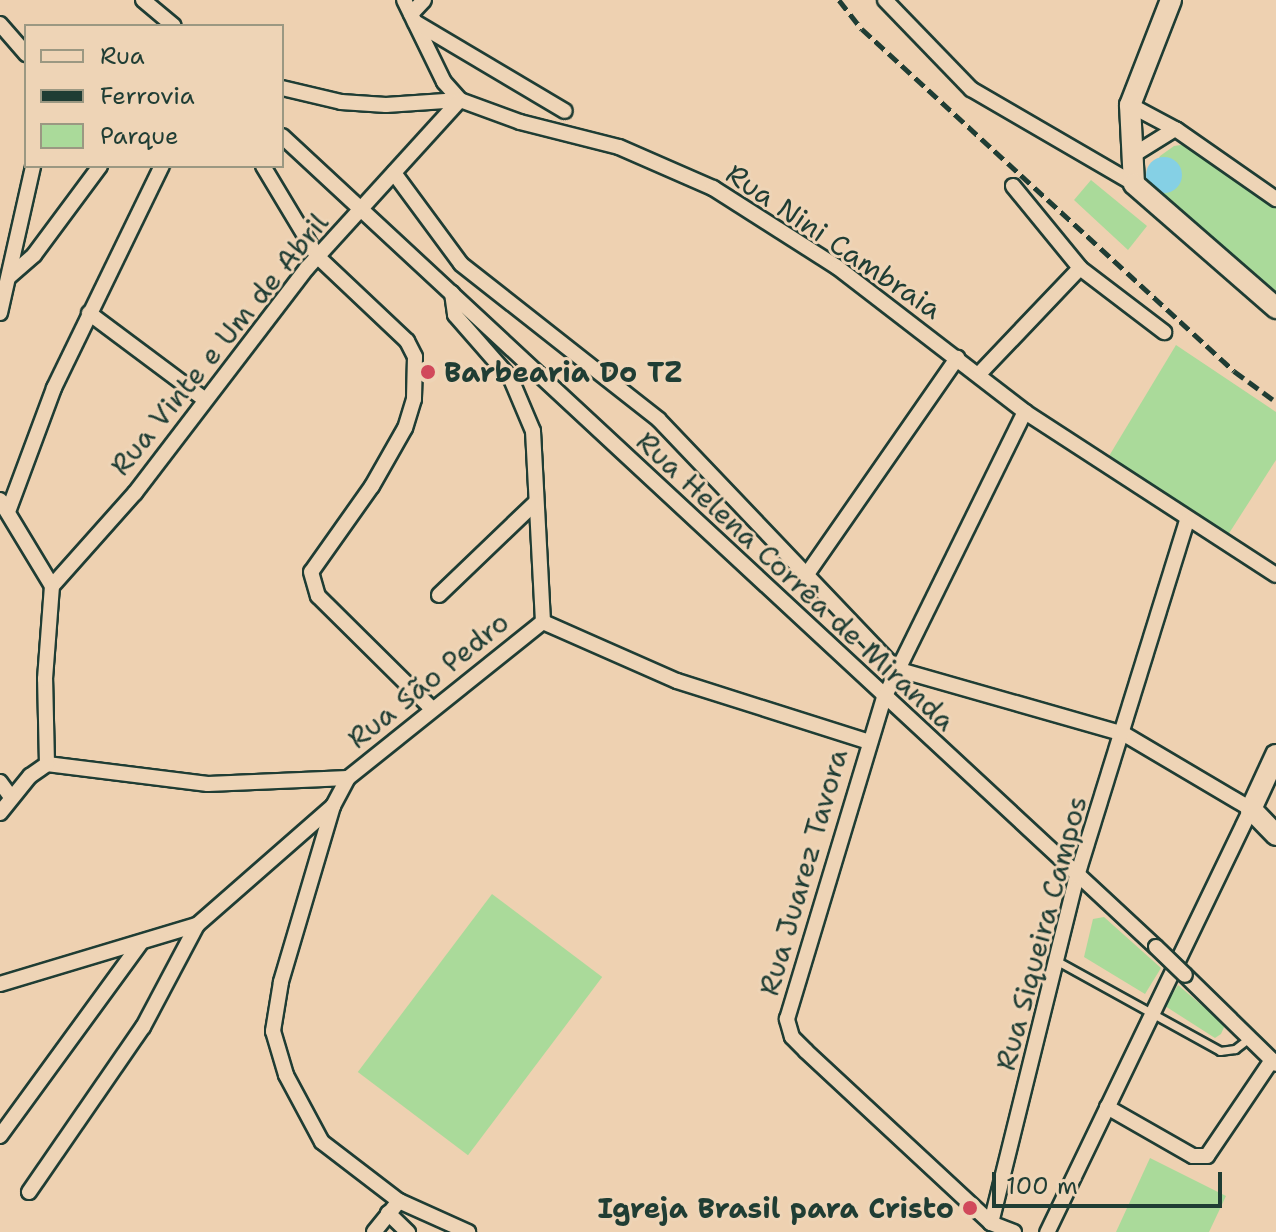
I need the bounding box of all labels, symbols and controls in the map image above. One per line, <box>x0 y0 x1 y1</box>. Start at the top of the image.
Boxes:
legend <box>24 24 284 168</box>
text: Rua <box>100 40 145 72</box>
text: Ferrovia <box>100 80 195 112</box>
text: Parque <box>100 120 179 152</box>
street label: Rua Nini Cambraia <box>720 156 948 326</box>
street label: Rua Vinte e Um de Abril <box>103 206 335 482</box>
place label: Barbearia Do TZ <box>444 355 682 389</box>
marker: Barbearia Do TZ <box>419 363 437 381</box>
street label: Rua Helena Corrêa de Miranda <box>630 424 962 738</box>
street label: Rua São Pedro <box>341 605 515 755</box>
street label: Rua Juarez Tavora <box>752 745 854 999</box>
street label: Rua Siqueira Campos <box>988 792 1094 1074</box>
scale bar <box>996 1156 1226 1206</box>
text: 100 m <box>1006 1170 1078 1202</box>
place label: Igreja Brasil para Cristo <box>597 1191 954 1225</box>
marker: Igreja Brasil para Cristo <box>961 1199 979 1217</box>

